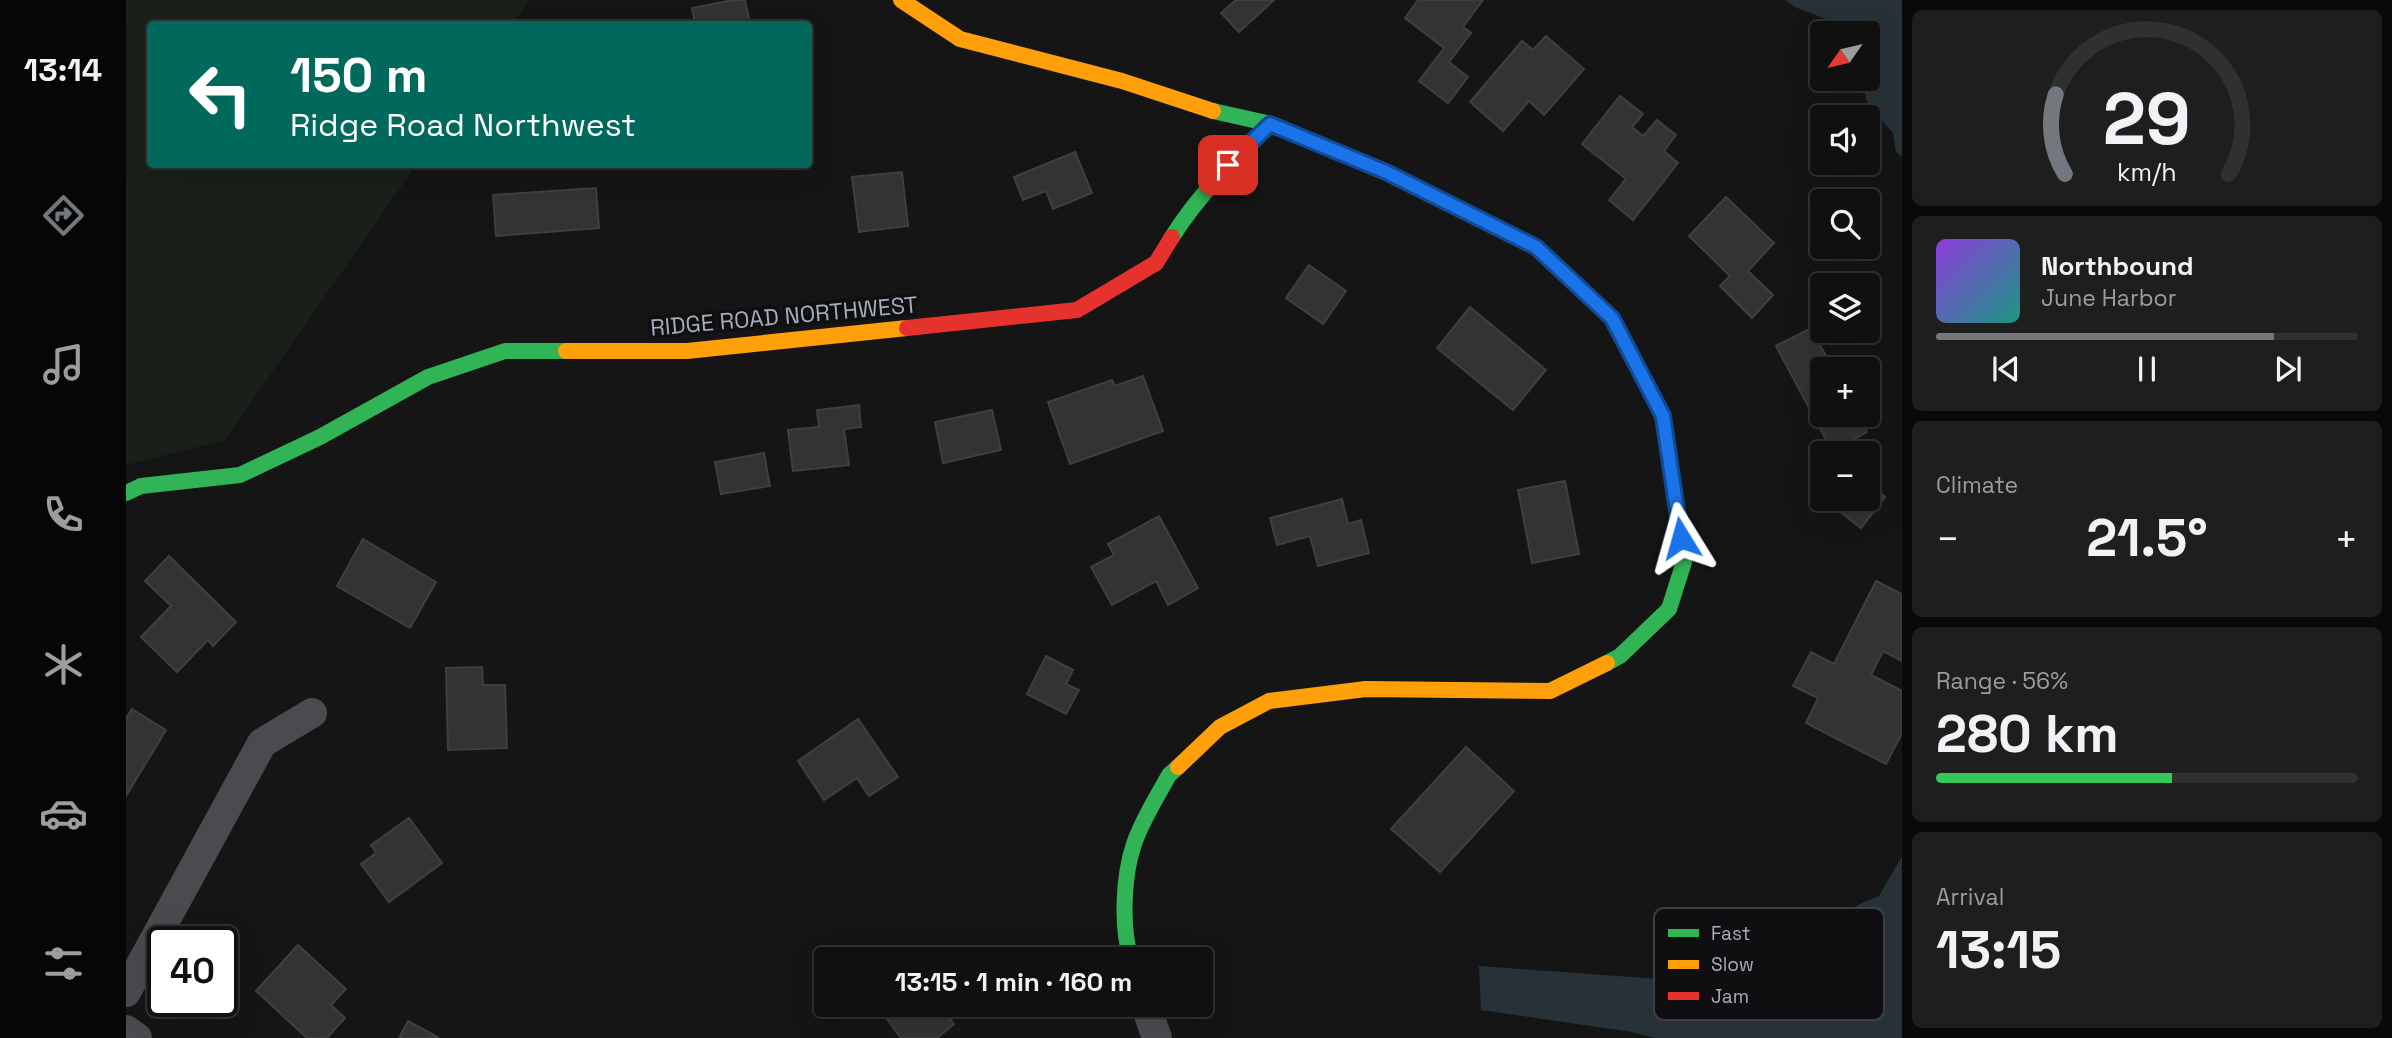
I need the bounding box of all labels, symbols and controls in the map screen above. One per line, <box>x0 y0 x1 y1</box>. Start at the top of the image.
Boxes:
north arrow <box>1810 21 1880 91</box>
map controls <box>1810 21 1880 511</box>
text: 150 m <box>290 44 428 106</box>
icon: left <box>175 49 266 140</box>
text: 13:14 <box>24 50 102 90</box>
text: 29 <box>2103 72 2191 165</box>
text: Ridge Road Northwest <box>290 105 636 145</box>
button: sound <box>1810 105 1880 175</box>
pin <box>1198 135 1258 195</box>
icon: arrive <box>1209 146 1247 184</box>
text: km/h <box>2117 156 2177 188</box>
button: search <box>1810 189 1880 259</box>
icon: directions <box>39 191 88 240</box>
text: Northbound <box>2041 249 2194 283</box>
button: layers <box>1810 273 1880 343</box>
text: June Harbor <box>2041 283 2176 313</box>
street label: RIDGE ROAD NORTHWEST <box>649 289 919 343</box>
icon: music <box>39 340 88 389</box>
icon: previous <box>1987 350 2025 388</box>
icon: pause <box>2128 350 2166 388</box>
icon: next <box>2269 350 2307 388</box>
button: + <box>1810 357 1880 427</box>
button: − <box>1810 441 1880 511</box>
text: Climate <box>1936 470 2018 500</box>
icon: phone <box>39 490 88 539</box>
position arrow <box>1644 501 1718 575</box>
text: 21.5° <box>2086 505 2208 571</box>
text: − <box>1936 515 1960 563</box>
text: + <box>2334 515 2358 563</box>
icon: climate <box>39 640 88 689</box>
text: Range · 56% <box>1936 666 2068 696</box>
text: 280 km <box>1936 701 2119 767</box>
icon: car <box>39 789 88 838</box>
text: Arrival <box>1936 882 2004 912</box>
legend <box>1654 908 1884 1020</box>
text: 13:15 <box>1936 917 2061 983</box>
text: Fast <box>1711 921 1751 946</box>
speed limit sign: 40 <box>147 926 238 1017</box>
icon: filters <box>39 939 88 988</box>
text: Slow <box>1711 952 1754 977</box>
text: 13:15 · 1 min · 160 m <box>895 965 1132 999</box>
text: Jam <box>1711 984 1749 1009</box>

